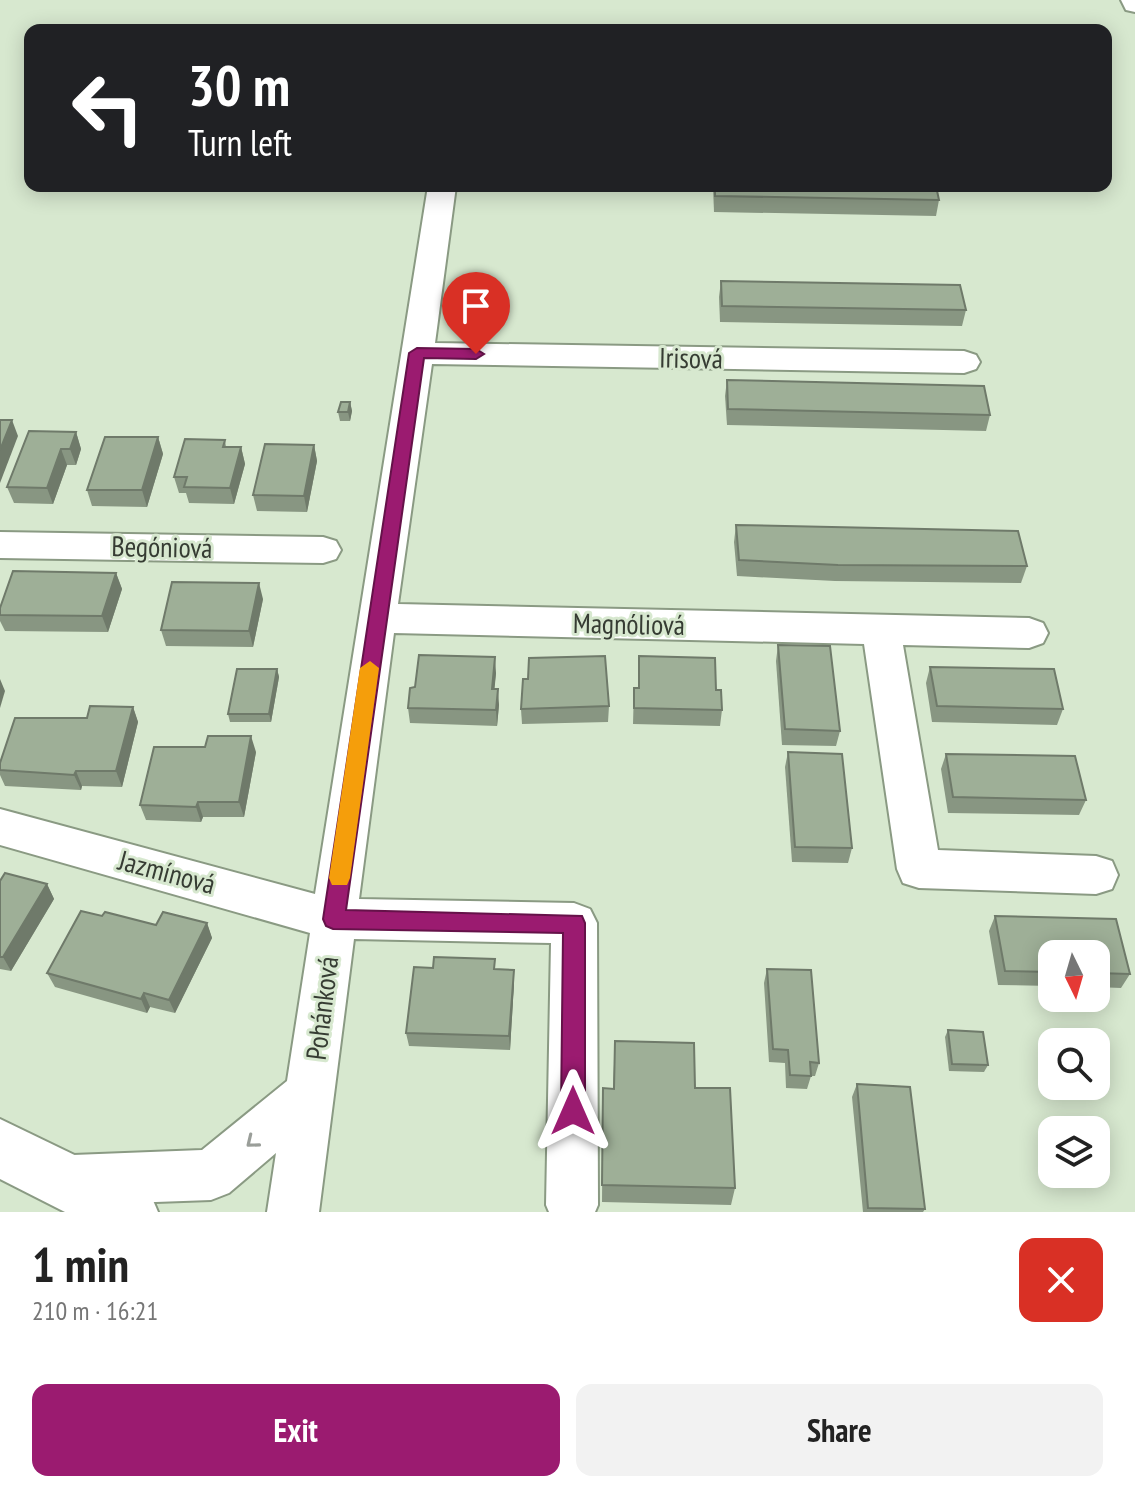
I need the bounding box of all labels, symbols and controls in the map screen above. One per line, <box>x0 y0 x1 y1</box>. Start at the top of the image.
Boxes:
text: 30 m <box>188 49 290 121</box>
icon: left <box>56 56 160 160</box>
text: Turn left <box>188 119 292 166</box>
pin <box>442 272 510 354</box>
icon: arrive <box>454 284 498 328</box>
street label: Irisová <box>659 338 723 377</box>
street label: Begóniová <box>111 527 213 566</box>
street label: Magnóliová <box>573 604 685 643</box>
street label: Jazmínová <box>114 841 219 902</box>
north arrow <box>1038 940 1110 1012</box>
map controls <box>1038 940 1110 1188</box>
street label: Pohánková <box>297 954 346 1062</box>
button: search <box>1038 1028 1110 1100</box>
position arrow <box>531 1069 615 1153</box>
button: layers <box>1038 1116 1110 1188</box>
one-way arrow <box>246 1132 261 1147</box>
text: 1 min <box>32 1233 129 1295</box>
button: close <box>1019 1238 1103 1322</box>
text: 210 m · 16:21 <box>32 1294 158 1327</box>
button: Exit <box>32 1384 560 1476</box>
button: Share <box>576 1384 1103 1476</box>

